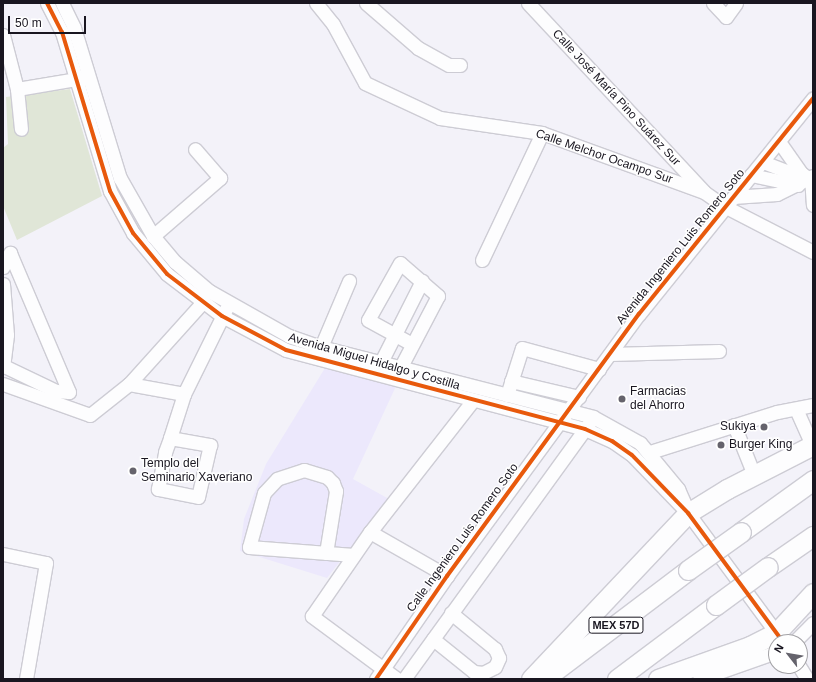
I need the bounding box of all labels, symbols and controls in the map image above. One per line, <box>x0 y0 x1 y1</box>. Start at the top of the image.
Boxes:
scale bar <box>10 8 88 34</box>
text: 50 m <box>15 16 42 30</box>
street label: Calle José María Pino Suárez Sur <box>549 27 683 169</box>
street label: Calle Melchor Ocampo Sur <box>534 127 674 187</box>
street label: Avenida Ingeniero Luis Romero Soto <box>614 166 748 328</box>
street label: Avenida Miguel Hidalgo y Costilla <box>287 331 461 393</box>
place label: Farmacias del Ahorro <box>630 385 686 413</box>
marker: Farmacias del Ahorro <box>617 394 627 404</box>
place label: Sukiya <box>720 420 756 434</box>
marker: Sukiya <box>759 422 769 432</box>
place label: Burger King <box>729 438 792 452</box>
marker: Burger King <box>716 440 726 450</box>
place label: Templo del Seminario Xaveriano <box>141 457 252 485</box>
street label: Calle Ingeniero Luis Romero Soto <box>404 461 522 615</box>
marker: Templo del Seminario Xaveriano <box>128 466 138 476</box>
road number: MEX 57D <box>588 616 644 634</box>
north arrow <box>768 634 808 674</box>
text: N <box>771 642 786 655</box>

